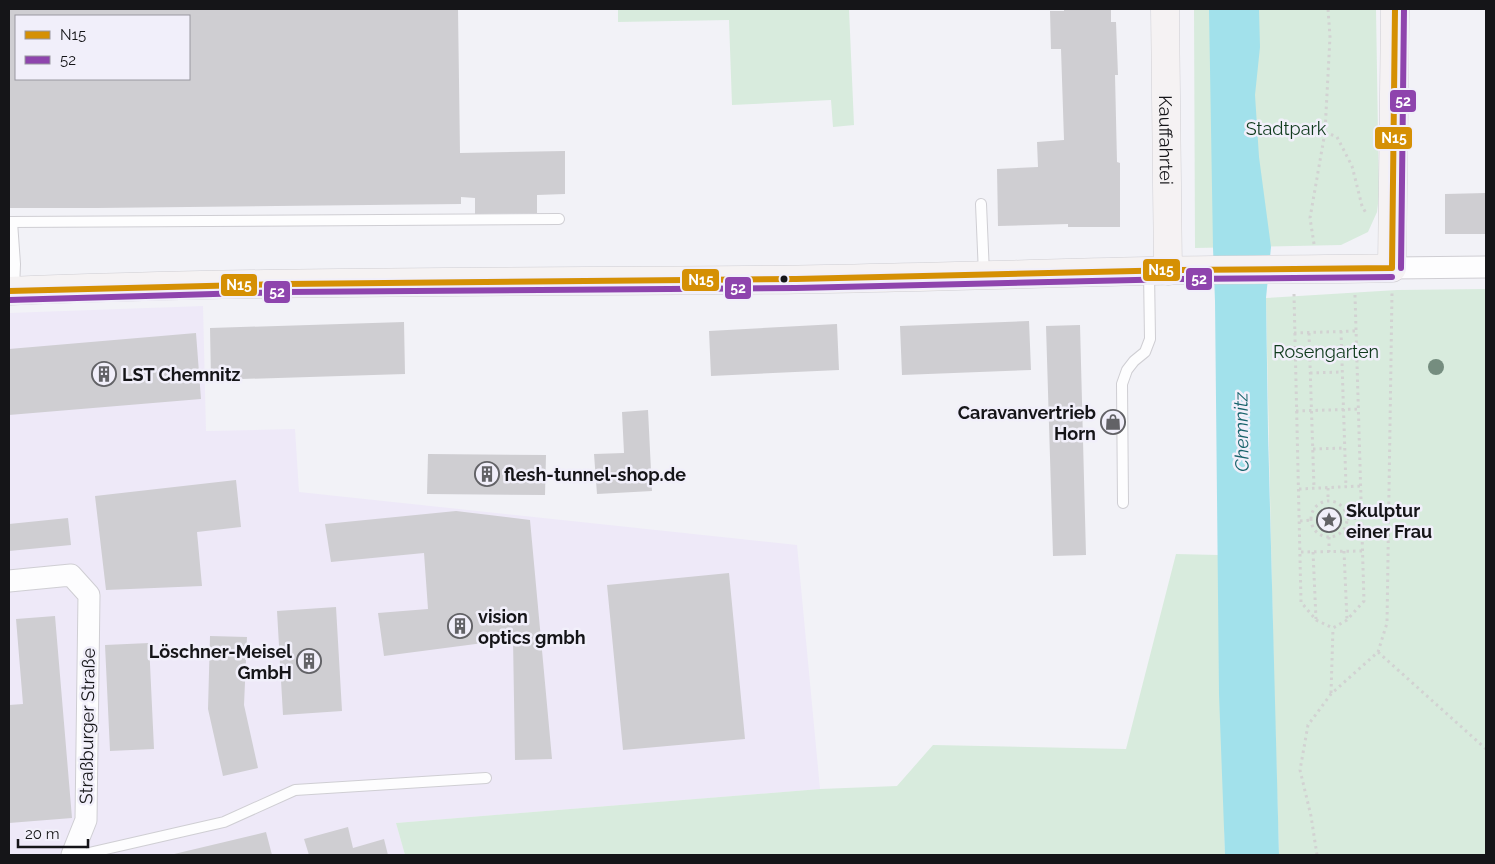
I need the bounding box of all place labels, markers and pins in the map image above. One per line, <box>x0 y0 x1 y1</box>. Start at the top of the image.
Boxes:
unlabelled marker <box>779 274 789 284</box>
building icon: LST Chemnitz <box>91 361 117 387</box>
place label: LST Chemnitz <box>122 364 241 385</box>
place label: Caravanvertrieb Horn <box>958 402 1096 444</box>
shop icon: Caravanvertrieb Horn <box>1100 409 1126 435</box>
building icon: flesh-tunnel-shop.de <box>474 461 500 487</box>
place label: flesh-tunnel-shop.de <box>504 464 686 485</box>
place label: Skulptur einer Frau <box>1346 500 1432 542</box>
place icon: Skulptur einer Frau <box>1316 507 1342 533</box>
place label: vision optics gmbh <box>478 606 586 648</box>
building icon: vision optics gmbh <box>447 613 473 639</box>
place label: Löschner-Meisel GmbH <box>149 641 292 683</box>
building icon: Löschner-Meisel GmbH <box>296 648 322 674</box>

